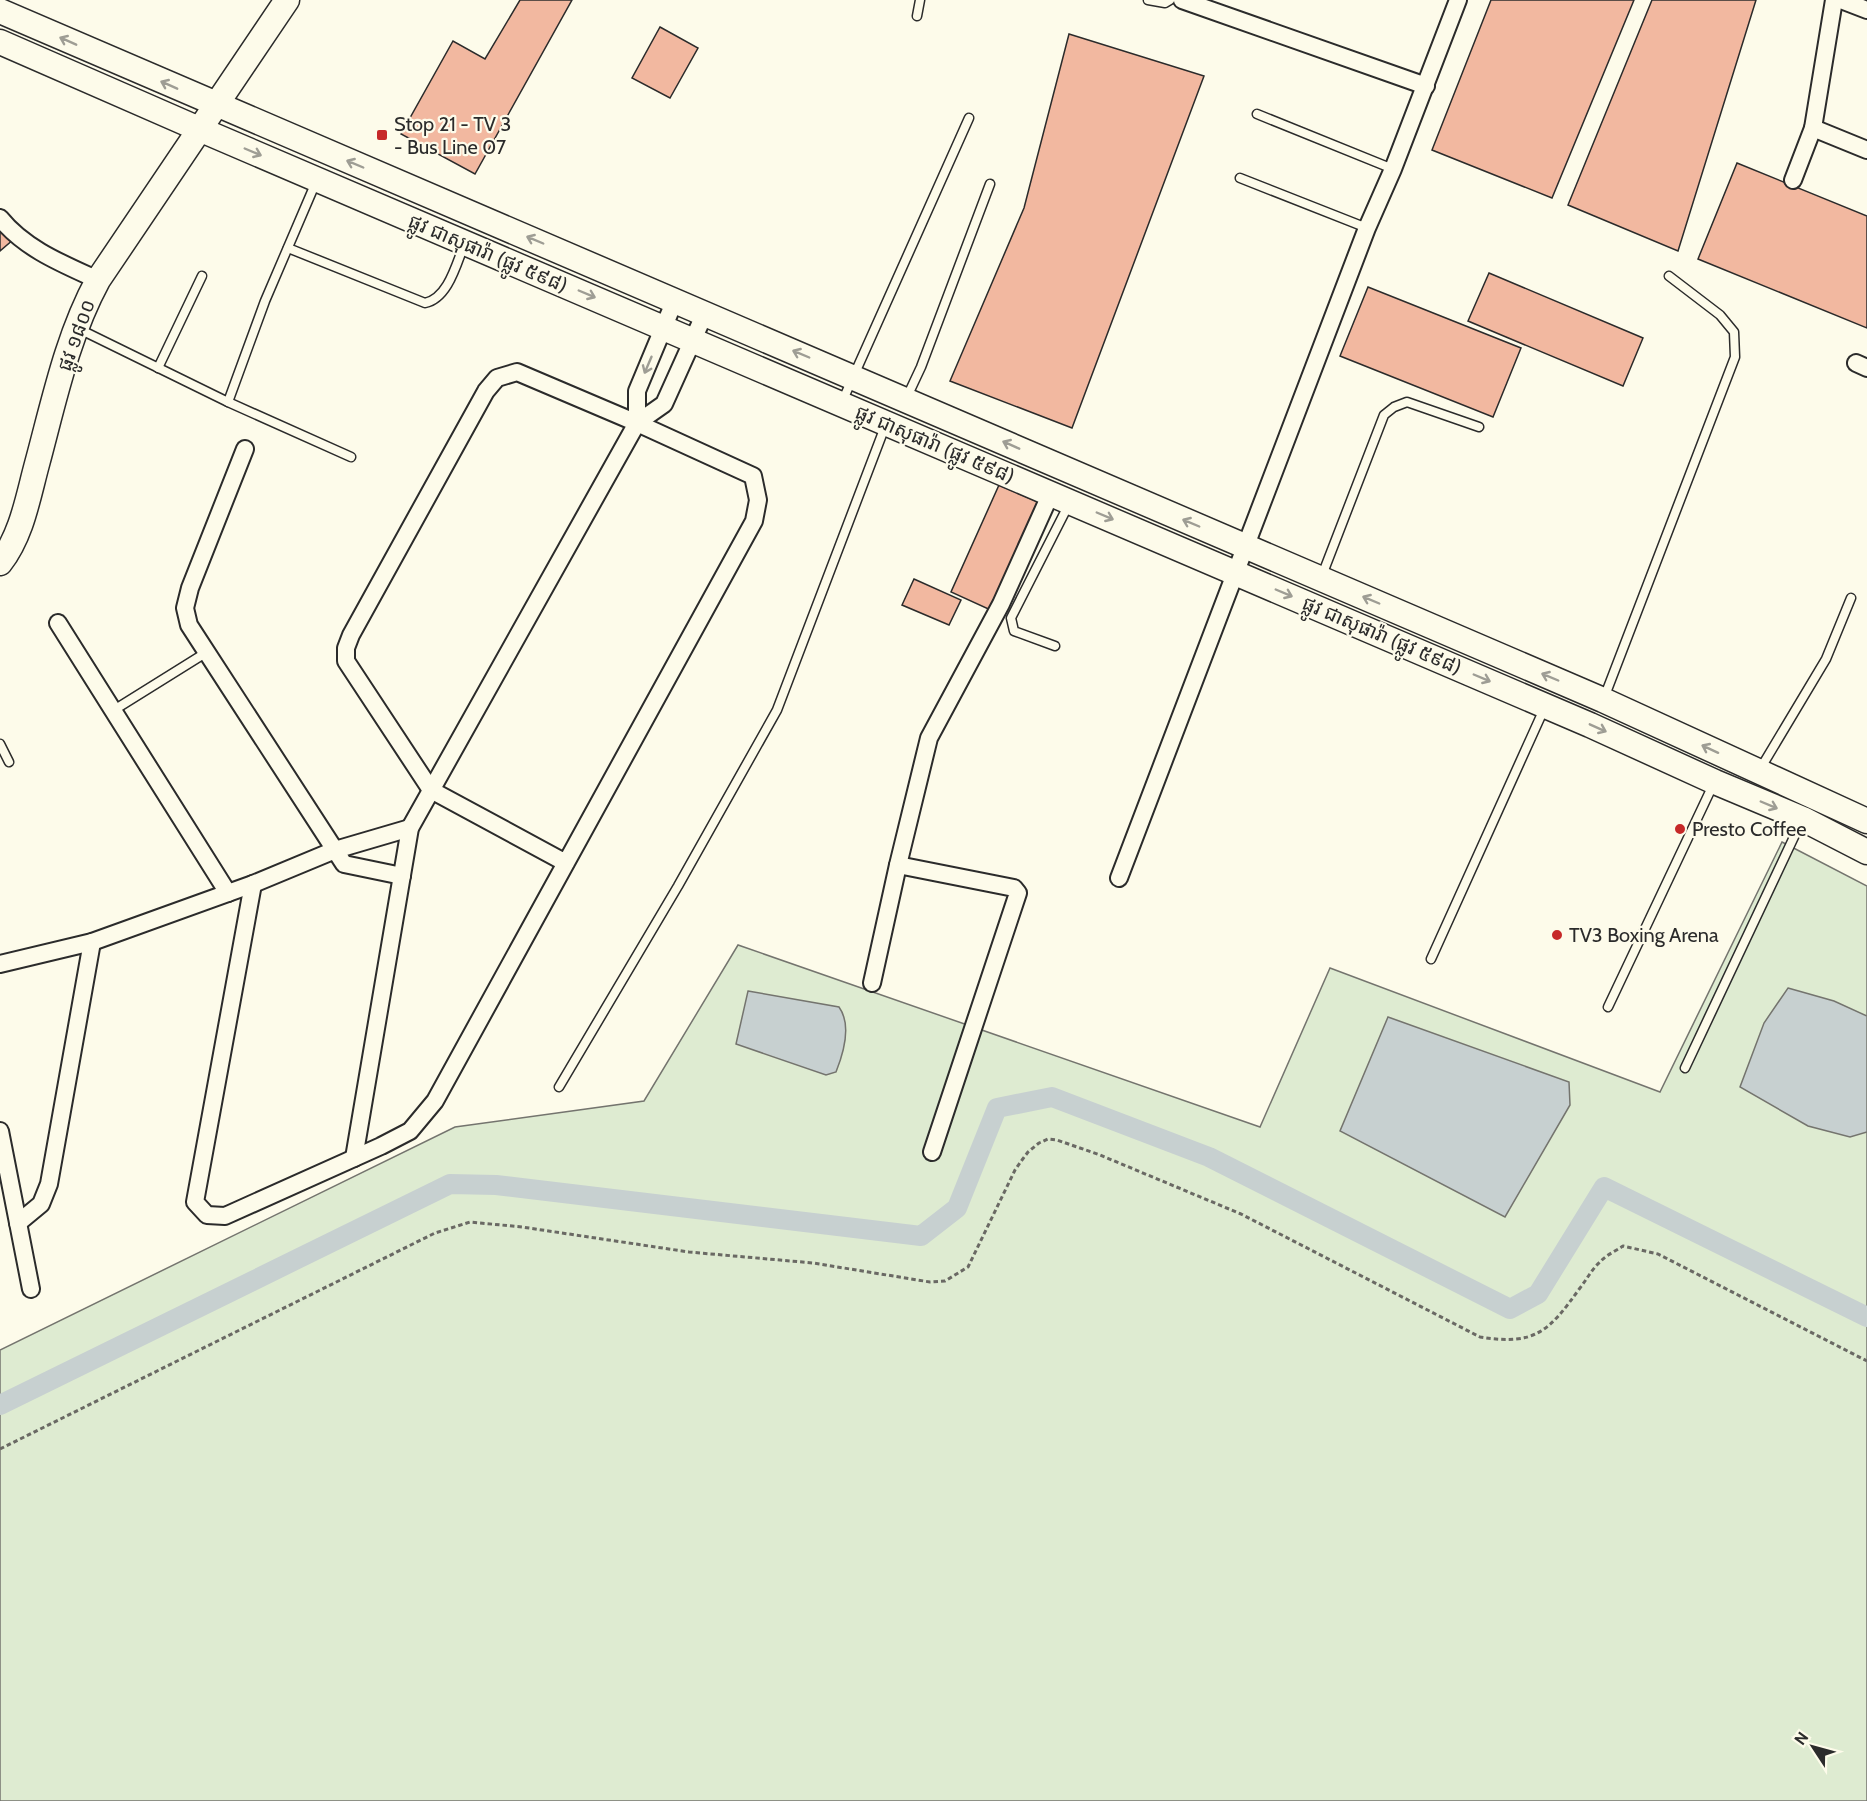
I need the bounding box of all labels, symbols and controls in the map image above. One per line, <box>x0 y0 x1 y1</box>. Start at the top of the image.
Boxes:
one-way arrow <box>59 34 77 45</box>
one-way arrow <box>160 78 178 90</box>
place label: Stop 21 - TV 3 - Bus Line 07 <box>394 112 511 159</box>
marker: Stop 21 - TV 3 - Bus Line 07 <box>375 128 389 142</box>
one-way arrow <box>244 148 262 159</box>
one-way arrow <box>347 158 365 169</box>
street label: ផ្លូវ ជាសុផារ៉ា (ផ្លូវ ៥៩៨) <box>402 209 571 304</box>
one-way arrow <box>526 234 545 245</box>
one-way arrow <box>578 289 596 300</box>
street label: ផ្លូវ ១៨០០ <box>52 296 107 376</box>
one-way arrow <box>792 348 810 359</box>
one-way arrow <box>642 355 653 373</box>
street label: ផ្លូវ ជាសុផារ៉ា (ផ្លូវ ៥៩៨) <box>849 400 1018 495</box>
one-way arrow <box>1003 439 1021 450</box>
one-way arrow <box>1095 511 1113 522</box>
one-way arrow <box>1183 516 1201 528</box>
one-way arrow <box>1274 588 1292 599</box>
street label: ផ្លូវ ជាសុផារ៉ា (ផ្លូវ ៥៩៨) <box>1296 591 1465 686</box>
one-way arrow <box>1362 593 1380 605</box>
one-way arrow <box>1541 671 1559 682</box>
one-way arrow <box>1472 673 1491 684</box>
one-way arrow <box>1589 723 1607 735</box>
one-way arrow <box>1702 742 1720 754</box>
one-way arrow <box>1760 800 1778 811</box>
place label: Presto Coffee <box>1692 817 1806 841</box>
marker: Presto Coffee <box>1673 822 1687 836</box>
place label: TV3 Boxing Arena <box>1569 923 1719 947</box>
marker: TV3 Boxing Arena <box>1550 928 1564 942</box>
north arrow <box>1783 1717 1843 1777</box>
text: N <box>1790 1728 1812 1749</box>

